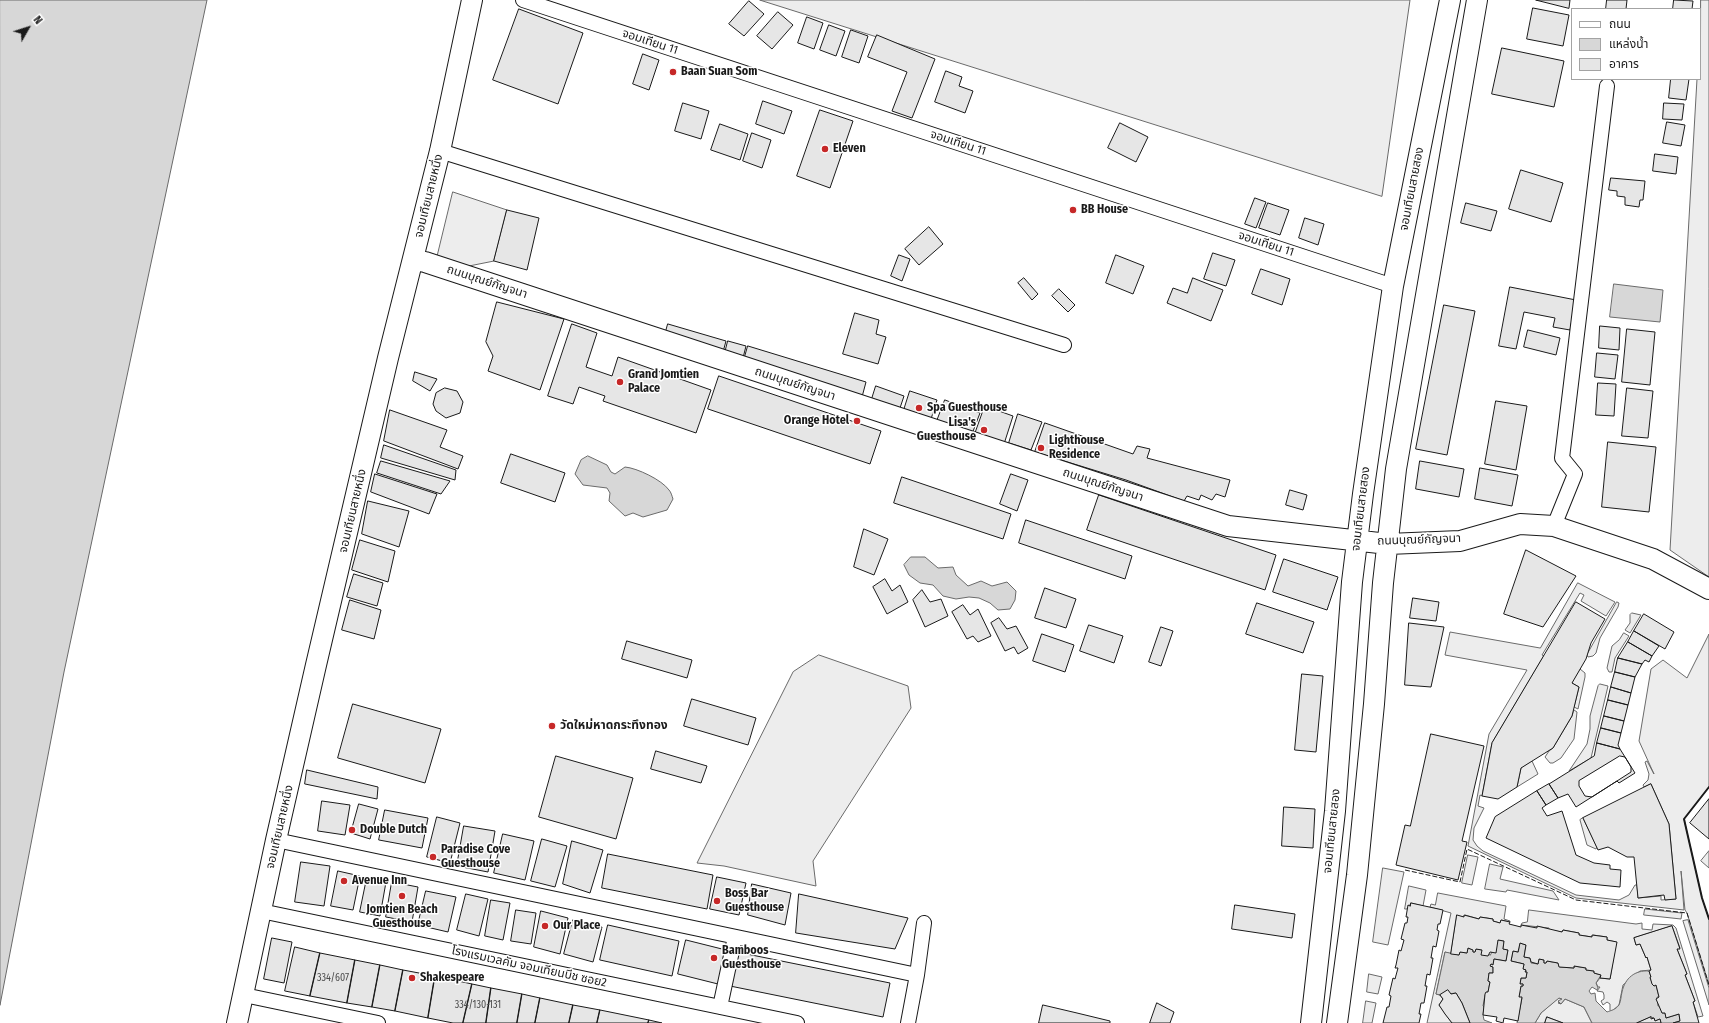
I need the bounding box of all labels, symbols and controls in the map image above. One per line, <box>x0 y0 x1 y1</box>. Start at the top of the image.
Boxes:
north arrow <box>8 8 48 48</box>
legend <box>1571 8 1701 80</box>
text: N <box>31 13 45 27</box>
text: ถนน <box>1609 17 1631 31</box>
street label: จอมเทียน 11 <box>620 26 680 58</box>
text: แหล่งน้ำ <box>1609 37 1648 51</box>
text: อาคาร <box>1609 57 1639 71</box>
place label: Baan Suan Som <box>681 65 757 79</box>
marker: Baan Suan Som <box>668 67 678 77</box>
street label: จอมเทียน 11 <box>928 127 988 159</box>
place label: Eleven <box>833 142 866 156</box>
marker: Eleven <box>820 144 830 154</box>
street label: จอมเทียนสายสอง <box>1397 146 1427 232</box>
street label: จอมเทียนสายหนึ่ง <box>412 153 446 239</box>
place label: BB House <box>1081 203 1128 217</box>
marker: BB House <box>1068 205 1078 215</box>
street label: จอมเทียน 11 <box>1236 228 1296 260</box>
street label: ถนนบุณย์กัญจนา <box>445 262 529 302</box>
street label: ถนนบุณย์กัญจนา <box>753 364 837 404</box>
place label: Grand Jomtien Palace <box>628 368 699 396</box>
marker: Grand Jomtien Palace <box>615 377 625 387</box>
place label: Spa Guesthouse <box>927 401 1007 415</box>
marker: Spa Guesthouse <box>914 403 924 413</box>
place label: Orange Hotel <box>784 414 849 428</box>
marker: Orange Hotel <box>852 416 862 426</box>
place label: Lisa's Guesthouse <box>917 416 976 444</box>
marker: Lisa's Guesthouse <box>979 425 989 435</box>
place label: Lighthouse Residence <box>1049 434 1104 462</box>
marker: Lighthouse Residence <box>1036 443 1046 453</box>
street label: ถนนบุณย์กัญจนา <box>1061 465 1145 505</box>
street label: จอมเทียนสายสอง <box>1349 466 1373 552</box>
street label: จอมเทียนสายหนึ่ง <box>336 468 370 554</box>
street label: ถนนบุณย์กัญจนา <box>1377 531 1461 549</box>
place label: วัดใหม่หาดกระทึงทอง <box>560 719 668 733</box>
marker: วัดใหม่หาดกระทึงทอง <box>547 721 557 731</box>
street label: จอมเทียนสายหนึ่ง <box>263 784 297 870</box>
street label: จอมเทียนสายสอง <box>1320 788 1344 874</box>
place label: Double Dutch <box>360 823 427 837</box>
marker: Double Dutch <box>347 825 357 835</box>
place label: Paradise Cove Guesthouse <box>441 843 510 871</box>
marker: Paradise Cove Guesthouse <box>428 852 438 862</box>
place label: Avenue Inn <box>352 874 407 888</box>
marker: Avenue Inn <box>339 876 349 886</box>
place label: Boss Bar Guesthouse <box>725 887 784 915</box>
marker: Jomtien Beach Guesthouse <box>397 891 407 901</box>
marker: Boss Bar Guesthouse <box>712 896 722 906</box>
place label: Jomtien Beach Guesthouse <box>366 903 438 931</box>
place label: Our Place <box>553 919 600 933</box>
marker: Our Place <box>540 921 550 931</box>
street label: โรงแรมเวลคัม จอมเทียนบีช ซอย2 <box>450 944 608 990</box>
place label: Bamboos Guesthouse <box>722 944 781 972</box>
marker: Bamboos Guesthouse <box>709 953 719 963</box>
place label: Shakespeare <box>420 971 484 985</box>
house number: 334/607 <box>317 972 349 984</box>
marker: Shakespeare <box>407 973 417 983</box>
house number: 334/130-131 <box>455 999 501 1011</box>

